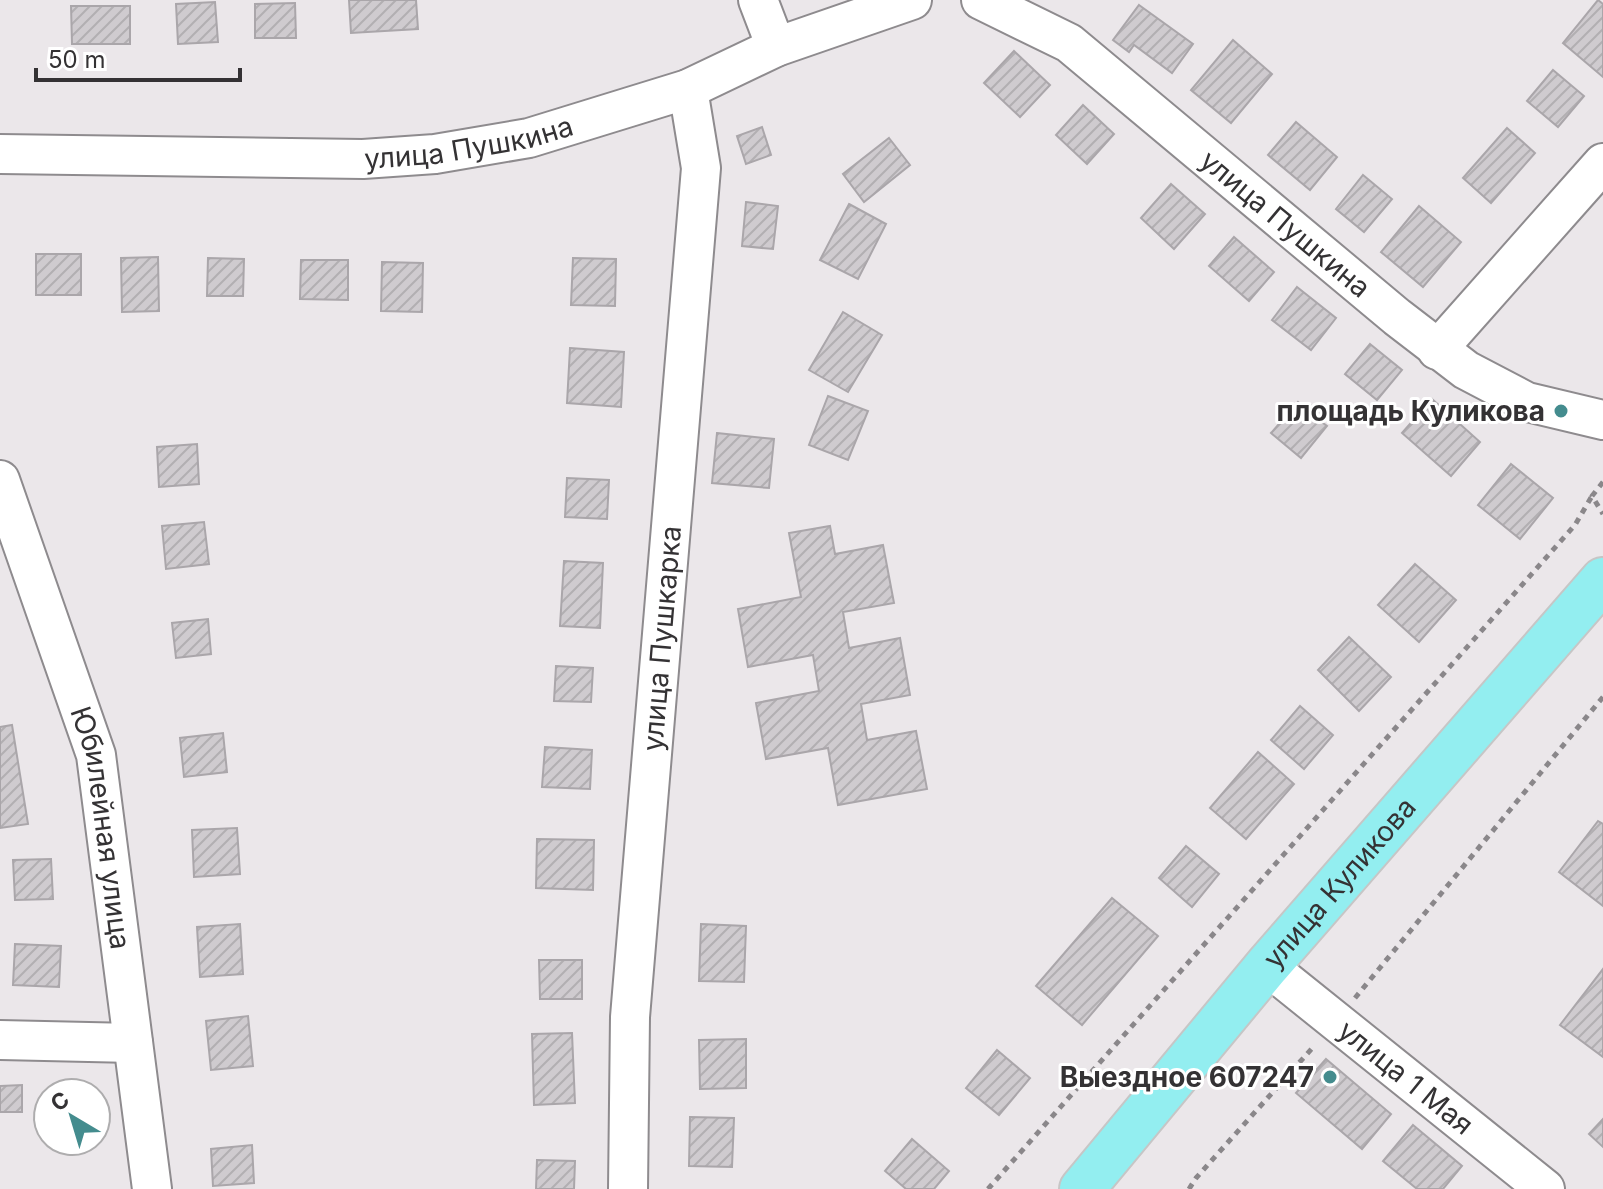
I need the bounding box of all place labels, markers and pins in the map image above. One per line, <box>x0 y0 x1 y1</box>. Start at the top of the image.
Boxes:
place label: площадь Куликова <box>1276 394 1545 428</box>
marker: площадь Куликова <box>1552 402 1570 420</box>
place label: Выездное 607247 <box>1060 1060 1314 1094</box>
marker: Выездное 607247 <box>1321 1068 1339 1086</box>

